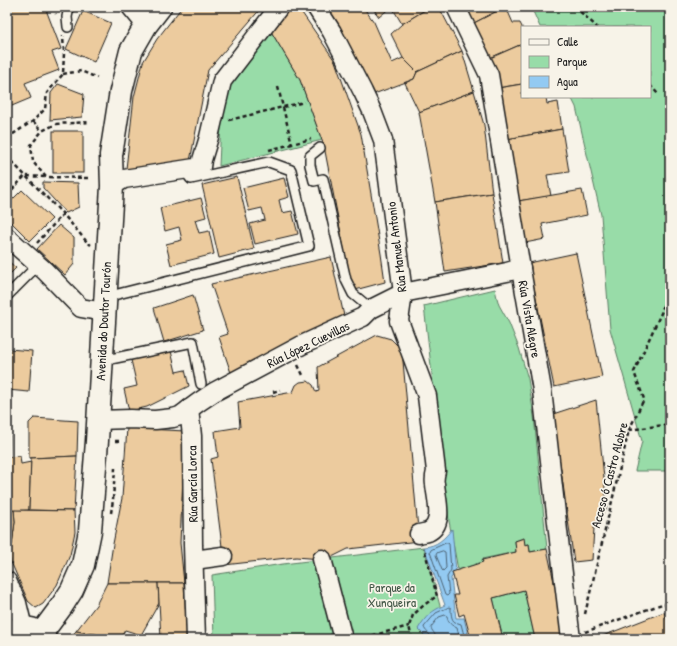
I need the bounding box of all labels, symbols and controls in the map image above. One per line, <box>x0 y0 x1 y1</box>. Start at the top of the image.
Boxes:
legend <box>521 26 651 98</box>
text: Calle <box>557 33 578 50</box>
text: Parque <box>557 53 587 70</box>
text: Agua <box>557 73 578 90</box>
street label: Rúa Manuel Antonio <box>382 201 410 293</box>
street label: Avenida do Doutor Tourón <box>91 261 115 381</box>
street label: Rúa Vista Alegre <box>514 279 546 359</box>
street label: Rúa López Cuevillas <box>264 316 352 372</box>
street label: Acceso ó Castro Alobre <box>586 420 632 530</box>
street label: Rúa García Lorca <box>182 445 202 523</box>
park label: Parque da Xunqueira <box>368 578 416 611</box>

